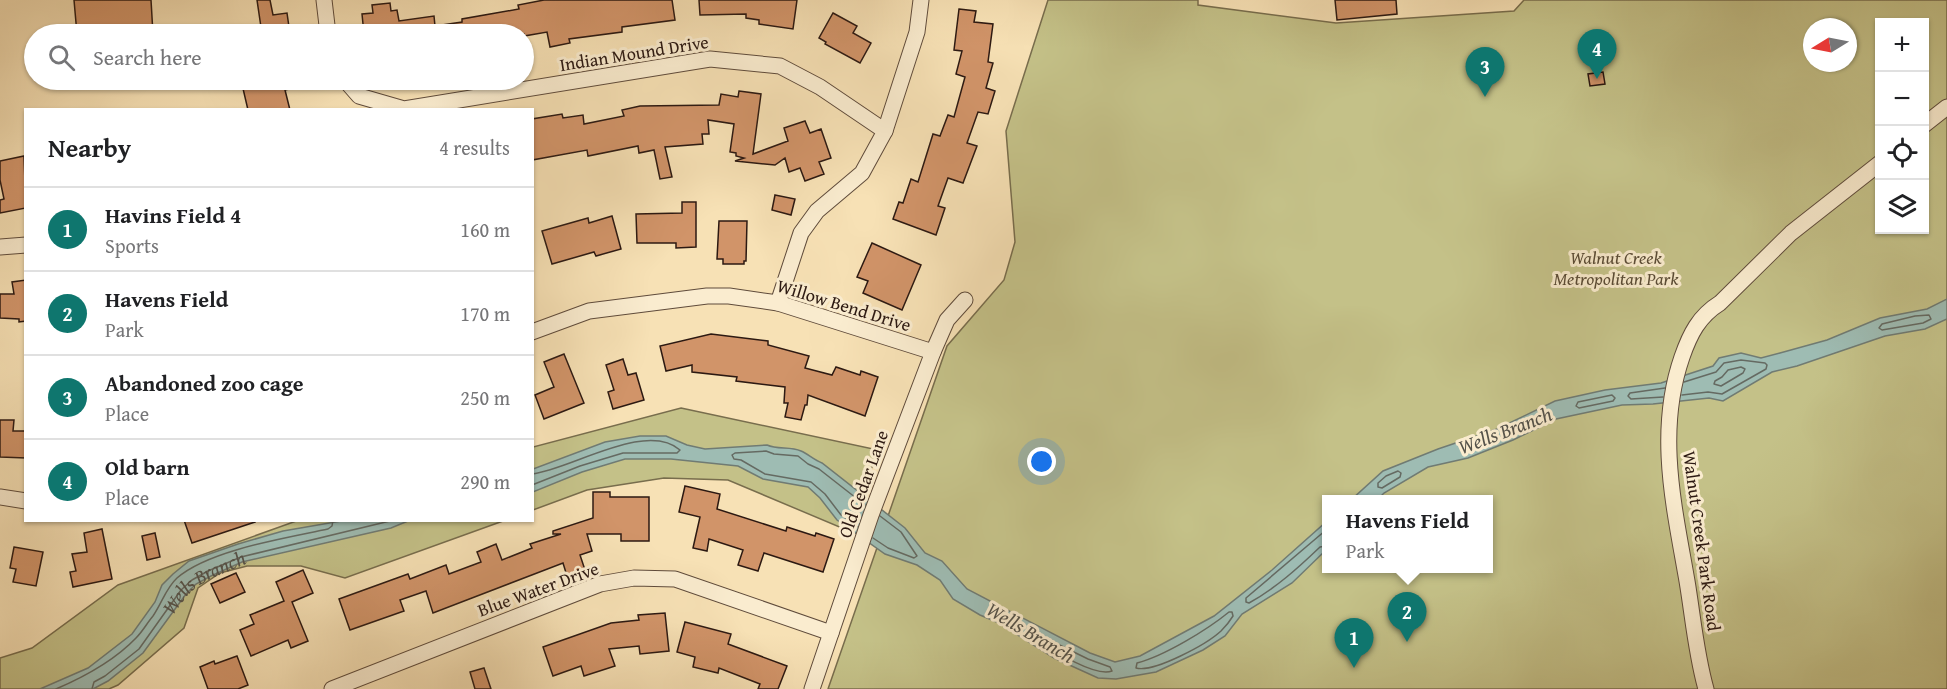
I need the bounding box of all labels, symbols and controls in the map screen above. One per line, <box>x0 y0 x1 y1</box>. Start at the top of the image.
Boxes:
north arrow <box>1803 18 1857 72</box>
map controls <box>1875 18 1929 234</box>
button: + <box>1875 18 1929 72</box>
search box <box>24 24 534 90</box>
street label: Indian Mound Drive <box>557 28 711 78</box>
pin: 4 <box>1578 29 1616 79</box>
icon: search <box>45 41 78 74</box>
text: Search here <box>93 41 202 73</box>
pin: 3 <box>1466 48 1504 97</box>
button: − <box>1875 72 1929 126</box>
button: locate <box>1875 126 1929 180</box>
text: Nearby <box>48 128 131 167</box>
text: 4 results <box>439 133 510 162</box>
button: layers <box>1875 180 1929 234</box>
text: Havins Field 4 <box>105 199 241 231</box>
text: 1 <box>62 215 73 244</box>
text: 160 m <box>460 215 510 244</box>
text: Sports <box>105 231 159 260</box>
park label: Walnut Creek Metropolitan Park <box>1554 244 1679 292</box>
street label: Willow Bend Drive <box>774 272 914 338</box>
text: Havens Field <box>105 283 229 315</box>
text: 2 <box>62 299 73 328</box>
text: 170 m <box>460 299 510 328</box>
text: Park <box>105 315 144 344</box>
text: Abandoned zoo cage <box>105 367 304 399</box>
text: 3 <box>62 383 73 412</box>
text: 250 m <box>460 383 510 412</box>
text: Place <box>105 399 149 428</box>
water label: Wells Branch <box>1454 399 1556 461</box>
street label: Old Cedar Lane <box>831 426 895 542</box>
your location <box>1027 447 1056 476</box>
street label: Walnut Creek Park Road <box>1676 449 1728 633</box>
text: Old barn <box>105 451 190 483</box>
text: 4 <box>62 467 73 496</box>
text: 290 m <box>460 467 510 496</box>
text: Place <box>105 483 149 512</box>
popup <box>1322 495 1493 573</box>
text: Havens Field <box>1346 504 1469 536</box>
text: Park <box>1346 536 1384 565</box>
water label: Wells Branch <box>154 542 250 619</box>
street label: Blue Water Drive <box>474 555 602 623</box>
pin: 2 <box>1388 592 1426 642</box>
water label: Wells Branch <box>981 594 1081 670</box>
pin: 1 <box>1334 618 1374 668</box>

